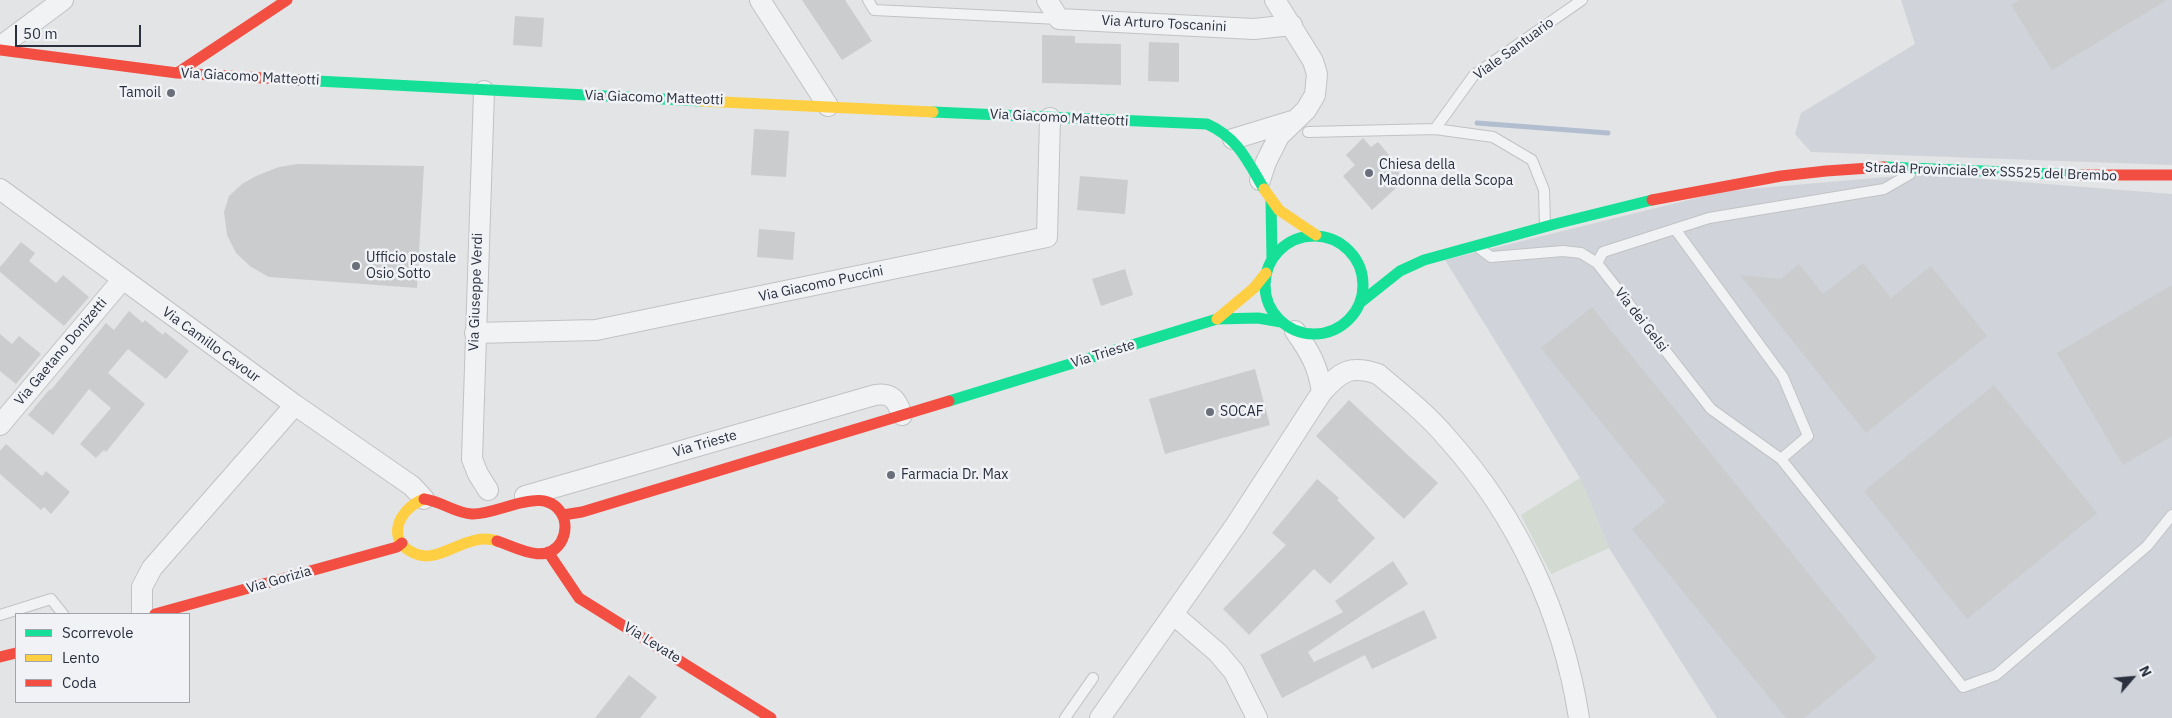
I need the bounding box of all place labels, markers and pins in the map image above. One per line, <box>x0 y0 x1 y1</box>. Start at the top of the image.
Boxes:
place label: Tamoil <box>119 85 161 101</box>
marker: Tamoil <box>165 87 177 99</box>
place label: Chiesa della Madonna della Scopa <box>1379 157 1513 190</box>
marker: Chiesa della Madonna della Scopa <box>1363 167 1375 179</box>
place label: Ufficio postale Osio Sotto <box>366 250 456 282</box>
marker: Ufficio postale Osio Sotto <box>350 260 362 272</box>
place label: SOCAF <box>1220 404 1264 420</box>
marker: SOCAF <box>1204 406 1216 418</box>
place label: Farmacia Dr. Max <box>901 467 1008 483</box>
marker: Farmacia Dr. Max <box>885 469 897 481</box>

